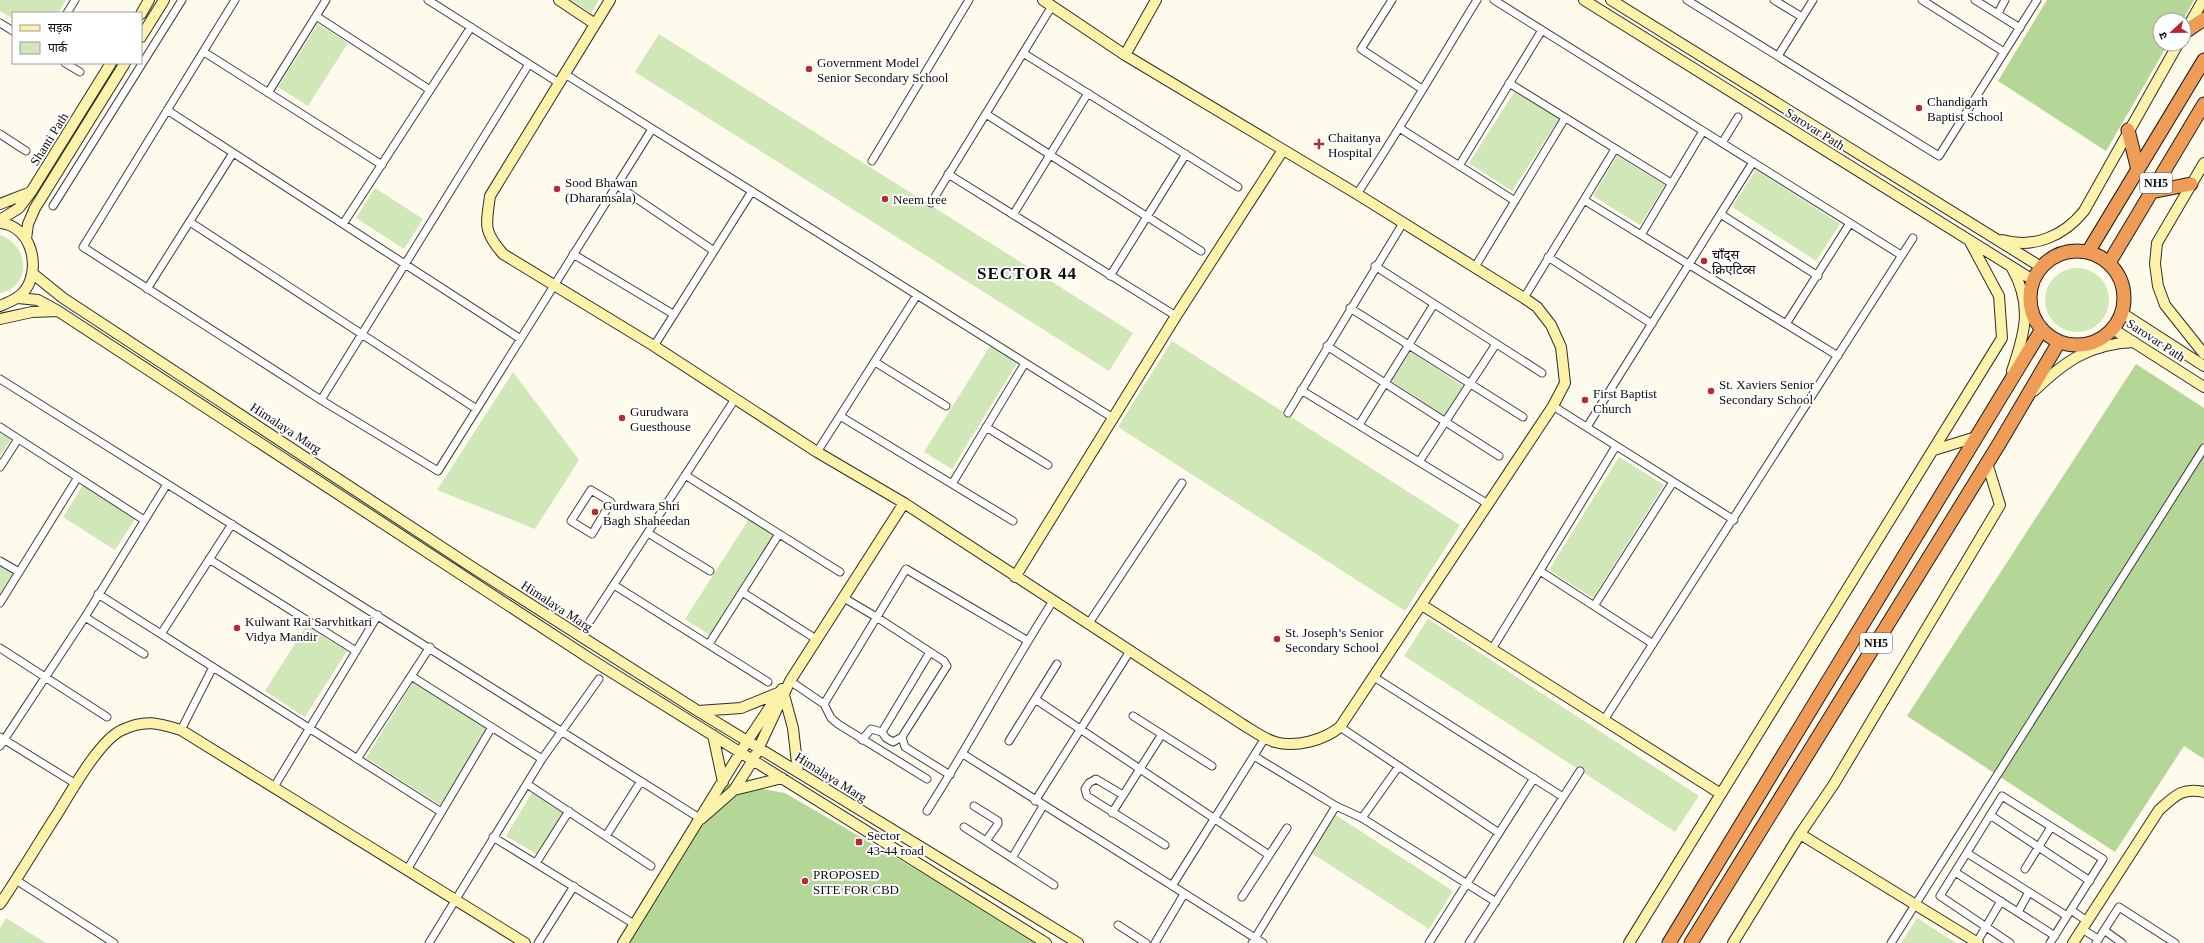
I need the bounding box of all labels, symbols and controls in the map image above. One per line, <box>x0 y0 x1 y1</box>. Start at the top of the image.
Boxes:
legend <box>12 12 142 64</box>
north arrow <box>2152 12 2192 52</box>
text: सड़क <box>48 21 73 35</box>
text: उ <box>2156 30 2169 41</box>
text: पार्क <box>48 41 68 55</box>
place label: Government Model Senior Secondary School <box>817 55 949 85</box>
marker: Government Model Senior Secondary School <box>804 64 814 74</box>
place label: Chandigarh Baptist School <box>1927 94 2004 124</box>
marker: Chandigarh Baptist School <box>1914 103 1924 113</box>
street label: Sarovar Path <box>1783 105 1848 153</box>
street label: Shanti Path <box>27 109 71 168</box>
place label: Chaitanya Hospital <box>1328 130 1381 160</box>
marker: Chaitanya Hospital <box>1313 138 1325 150</box>
road number: NH5 <box>2140 173 2172 193</box>
place label: Sood Bhawan (Dharamsala) <box>565 175 638 205</box>
marker: Sood Bhawan (Dharamsala) <box>552 184 562 194</box>
place label: Neem tree <box>893 192 947 207</box>
marker: Neem tree <box>880 194 890 204</box>
place label: चाँद्स क्रिएटिव्स <box>1712 247 1756 277</box>
marker: चाँद्स क्रिएटिव्स <box>1699 256 1709 266</box>
district label: SECTOR 44 <box>977 264 1077 283</box>
street label: Sarovar Path <box>2124 316 2189 365</box>
place label: St. Xaviers Senior Secondary School <box>1719 377 1815 407</box>
place label: First Baptist Church <box>1593 386 1657 416</box>
marker: St. Xaviers Senior Secondary School <box>1706 386 1716 396</box>
marker: First Baptist Church <box>1580 395 1590 405</box>
street label: Himalaya Marg <box>248 399 325 457</box>
place label: Gurudwara Guesthouse <box>630 404 691 434</box>
marker: Gurudwara Guesthouse <box>617 413 627 423</box>
place label: Gurdwara Shri Bagh Shaheedan <box>603 498 691 528</box>
marker: Gurdwara Shri Bagh Shaheedan <box>590 507 600 517</box>
street label: Himalaya Marg <box>519 577 596 635</box>
place label: Kulwant Rai Sarvhitkari Vidya Mandir <box>245 614 372 644</box>
marker: Kulwant Rai Sarvhitkari Vidya Mandir <box>232 623 242 633</box>
place label: St. Joseph’s Senior Secondary School <box>1285 625 1384 655</box>
road number: NH5 <box>1860 633 1892 653</box>
marker: St. Joseph’s Senior Secondary School <box>1272 634 1282 644</box>
street label: Himalaya Marg <box>792 749 870 805</box>
place label: Sector 43-44 road <box>867 828 924 858</box>
marker: Sector 43-44 road <box>854 837 864 847</box>
place label: PROPOSED SITE FOR CBD <box>813 867 899 897</box>
marker: PROPOSED SITE FOR CBD <box>800 876 810 886</box>

